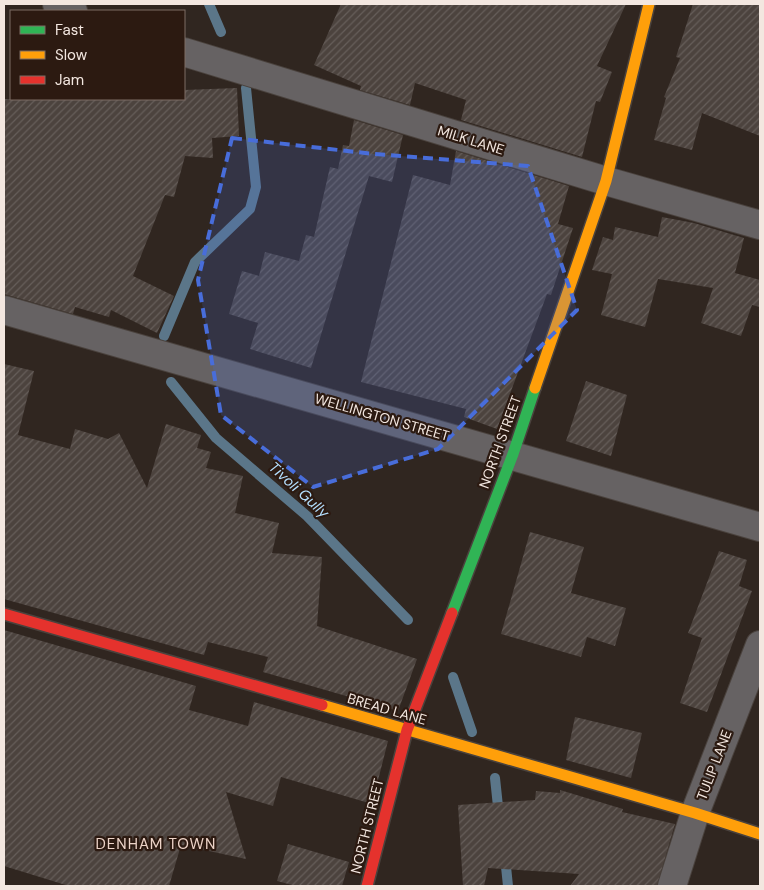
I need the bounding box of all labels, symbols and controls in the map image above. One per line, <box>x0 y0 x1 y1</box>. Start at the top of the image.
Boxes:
legend <box>10 10 185 100</box>
text: Fast <box>55 20 84 40</box>
text: Slow <box>55 45 88 65</box>
text: Jam <box>55 70 84 90</box>
street label: MILK LANE <box>436 121 507 159</box>
street label: WELLINGTON STREET <box>313 389 451 445</box>
street label: NORTH STREET <box>475 393 525 491</box>
water label: Tivoli Gully <box>264 457 334 523</box>
street label: BREAD LANE <box>345 689 429 729</box>
street label: TULIP LANE <box>692 727 736 803</box>
street label: NORTH STREET <box>346 776 388 876</box>
district label: DENHAM TOWN <box>96 834 216 854</box>

